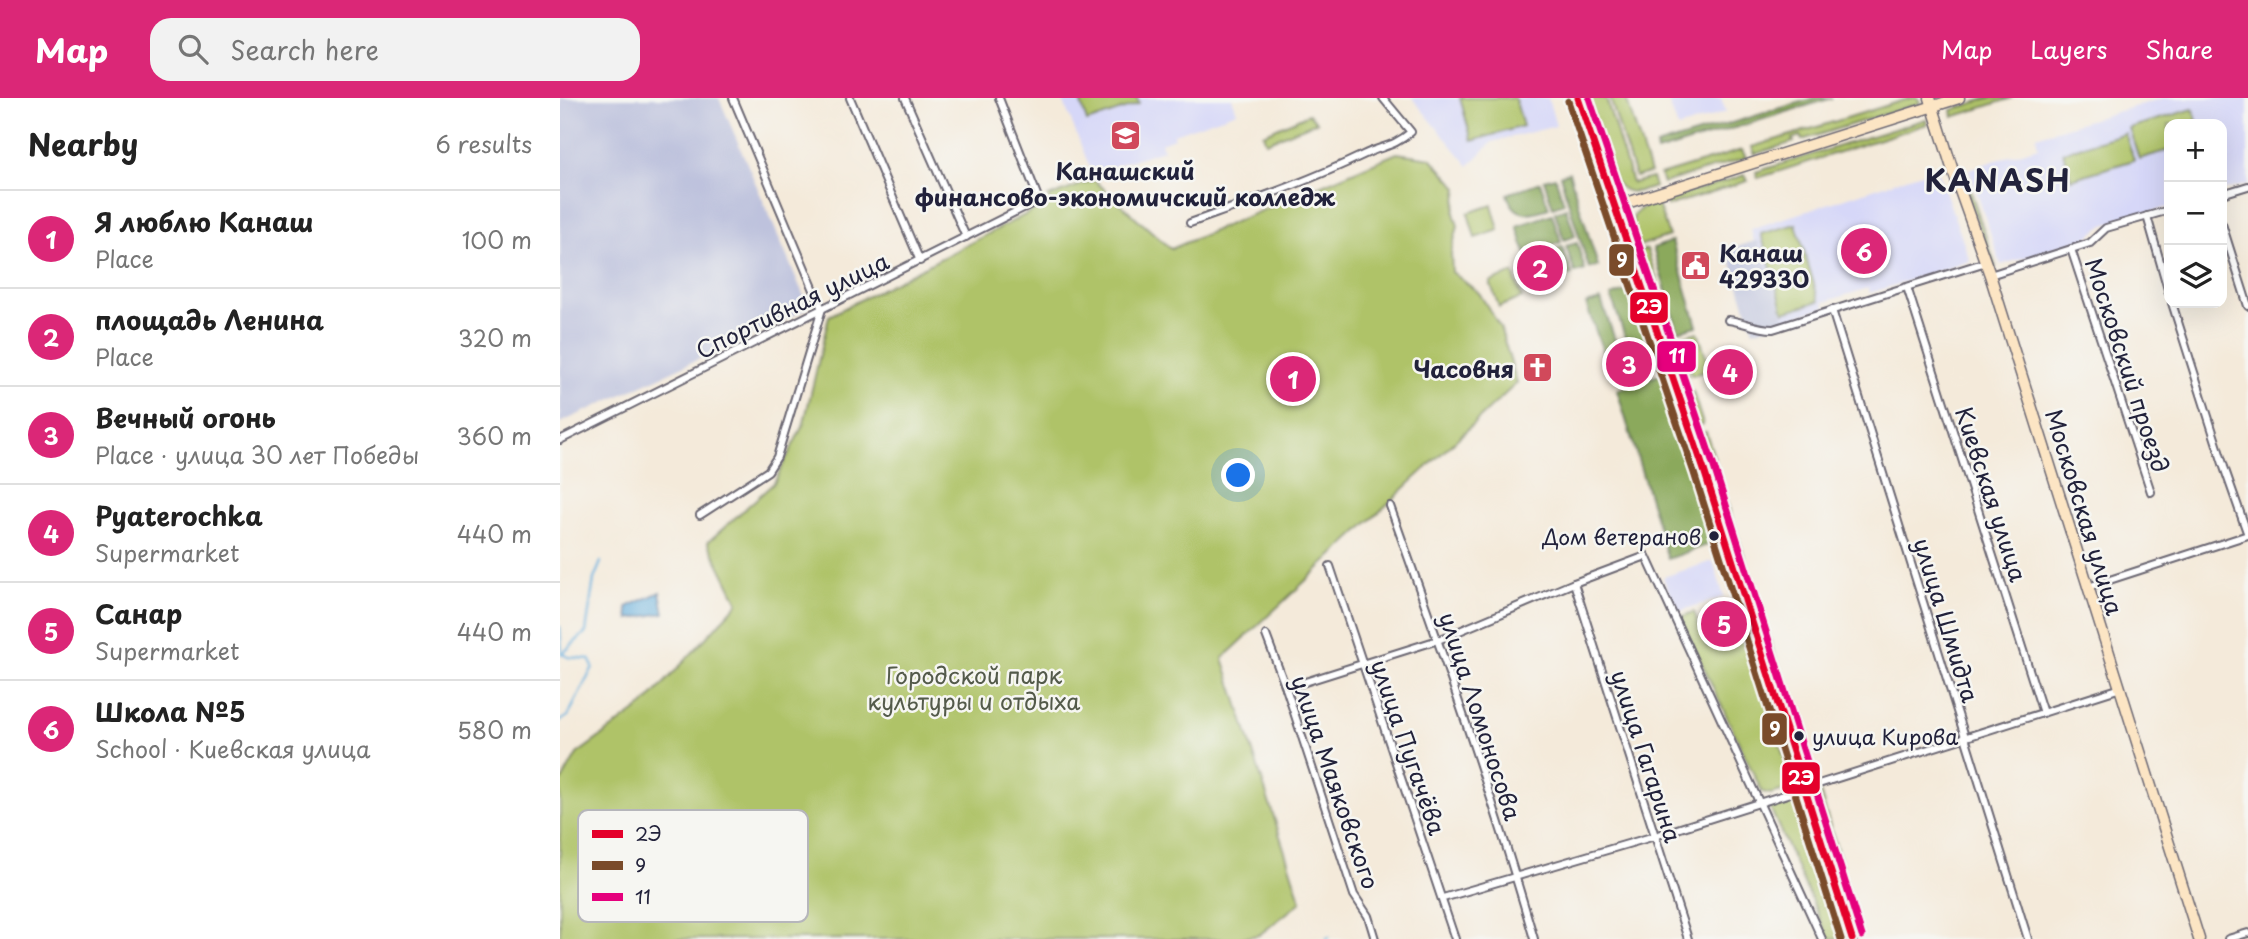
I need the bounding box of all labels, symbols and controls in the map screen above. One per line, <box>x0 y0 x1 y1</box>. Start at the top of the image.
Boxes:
search box <box>150 18 640 81</box>
text: Map <box>35 24 108 74</box>
icon: search <box>174 30 212 68</box>
text: Search here <box>230 30 379 69</box>
text: Map <box>1941 31 1992 67</box>
text: Layers <box>2030 31 2107 67</box>
text: Share <box>2145 31 2213 67</box>
school or university icon: Канашский финансово-экономичский колледж <box>1108 119 1142 153</box>
map controls <box>2164 119 2227 308</box>
button: + <box>2164 119 2227 182</box>
text: Nearby <box>28 121 138 166</box>
text: 6 results <box>436 126 532 161</box>
place label: Канашский финансово-экономичский колледж <box>915 153 1336 214</box>
district label: KANASH <box>1924 157 2072 202</box>
button: − <box>2164 182 2227 245</box>
text: Я люблю Канаш <box>95 202 313 241</box>
text: 1 <box>46 222 57 257</box>
text: 100 m <box>462 222 532 257</box>
pin: 6 <box>1841 225 1887 277</box>
place label: Канаш 429330 <box>1719 235 1809 296</box>
text: Place <box>95 241 154 276</box>
pin: 2 <box>1517 242 1563 294</box>
street label: Спортивная улица <box>689 243 895 367</box>
line badge: 9 <box>1608 243 1635 277</box>
text: 9 <box>1616 245 1628 273</box>
button: layers <box>2164 245 2227 308</box>
public building icon: Канаш 429330 <box>1679 248 1713 282</box>
street label: Московский проезд <box>2077 253 2179 477</box>
line badge: 2Э <box>1629 291 1669 324</box>
text: 2Э <box>1636 292 1662 320</box>
text: площадь Ленина <box>95 300 324 339</box>
text: 2 <box>43 320 59 355</box>
text: 320 m <box>458 320 532 355</box>
pin: 3 <box>1606 338 1652 390</box>
text: Place <box>95 339 154 374</box>
line badge: 11 <box>1656 340 1697 373</box>
text: 11 <box>1668 341 1686 369</box>
pin: 4 <box>1707 346 1753 398</box>
place label: Часовня <box>1413 351 1514 386</box>
church icon: Часовня <box>1520 351 1554 385</box>
pin: 1 <box>1270 353 1316 405</box>
text: Вечный огонь <box>95 398 276 437</box>
street label: Киевская улица <box>1947 402 2037 586</box>
street label: Московская улица <box>2037 405 2133 620</box>
text: 3 <box>43 418 59 453</box>
text: 360 m <box>457 418 532 453</box>
text: Place · улица 30 лет Победы <box>95 437 419 472</box>
your location <box>1221 458 1255 492</box>
text: Pyaterochka <box>95 496 263 535</box>
text: 4 <box>43 516 59 551</box>
text: 440 m <box>457 516 532 551</box>
place label: Дом ветеранов <box>1541 520 1701 552</box>
marker: Дом ветеранов <box>1707 529 1721 543</box>
street label: улица Шмидта <box>1905 533 1989 707</box>
text: Supermarket <box>95 535 239 570</box>
text: Санар <box>95 594 182 633</box>
pin: 5 <box>1701 598 1747 650</box>
street label: улица Ломоносова <box>1431 608 1531 825</box>
text: 5 <box>44 614 58 649</box>
text: 440 m <box>457 614 532 649</box>
text: Supermarket <box>95 633 239 668</box>
street label: улица Пугачёва <box>1363 655 1456 840</box>
park label: Городской парк культуры и отдыха <box>868 657 1080 718</box>
street label: улица Гагарина <box>1603 665 1692 847</box>
street label: улица Маяковского <box>1283 670 1389 894</box>
text: Школа №5 <box>95 692 246 731</box>
text: 6 <box>43 712 59 747</box>
text: 580 m <box>457 712 532 747</box>
line badge: 9 <box>1761 712 1788 746</box>
text: 9 <box>1769 714 1781 742</box>
place label: улица Кирова <box>1812 720 1958 752</box>
marker: улица Кирова <box>1792 729 1806 743</box>
text: School · Киевская улица <box>95 731 370 766</box>
line badge: 2Э <box>1781 761 1821 795</box>
text: 2Э <box>1788 763 1814 791</box>
legend <box>578 810 808 922</box>
text: 2Э <box>635 819 662 847</box>
text: 9 <box>635 850 646 878</box>
text: 11 <box>635 882 651 910</box>

